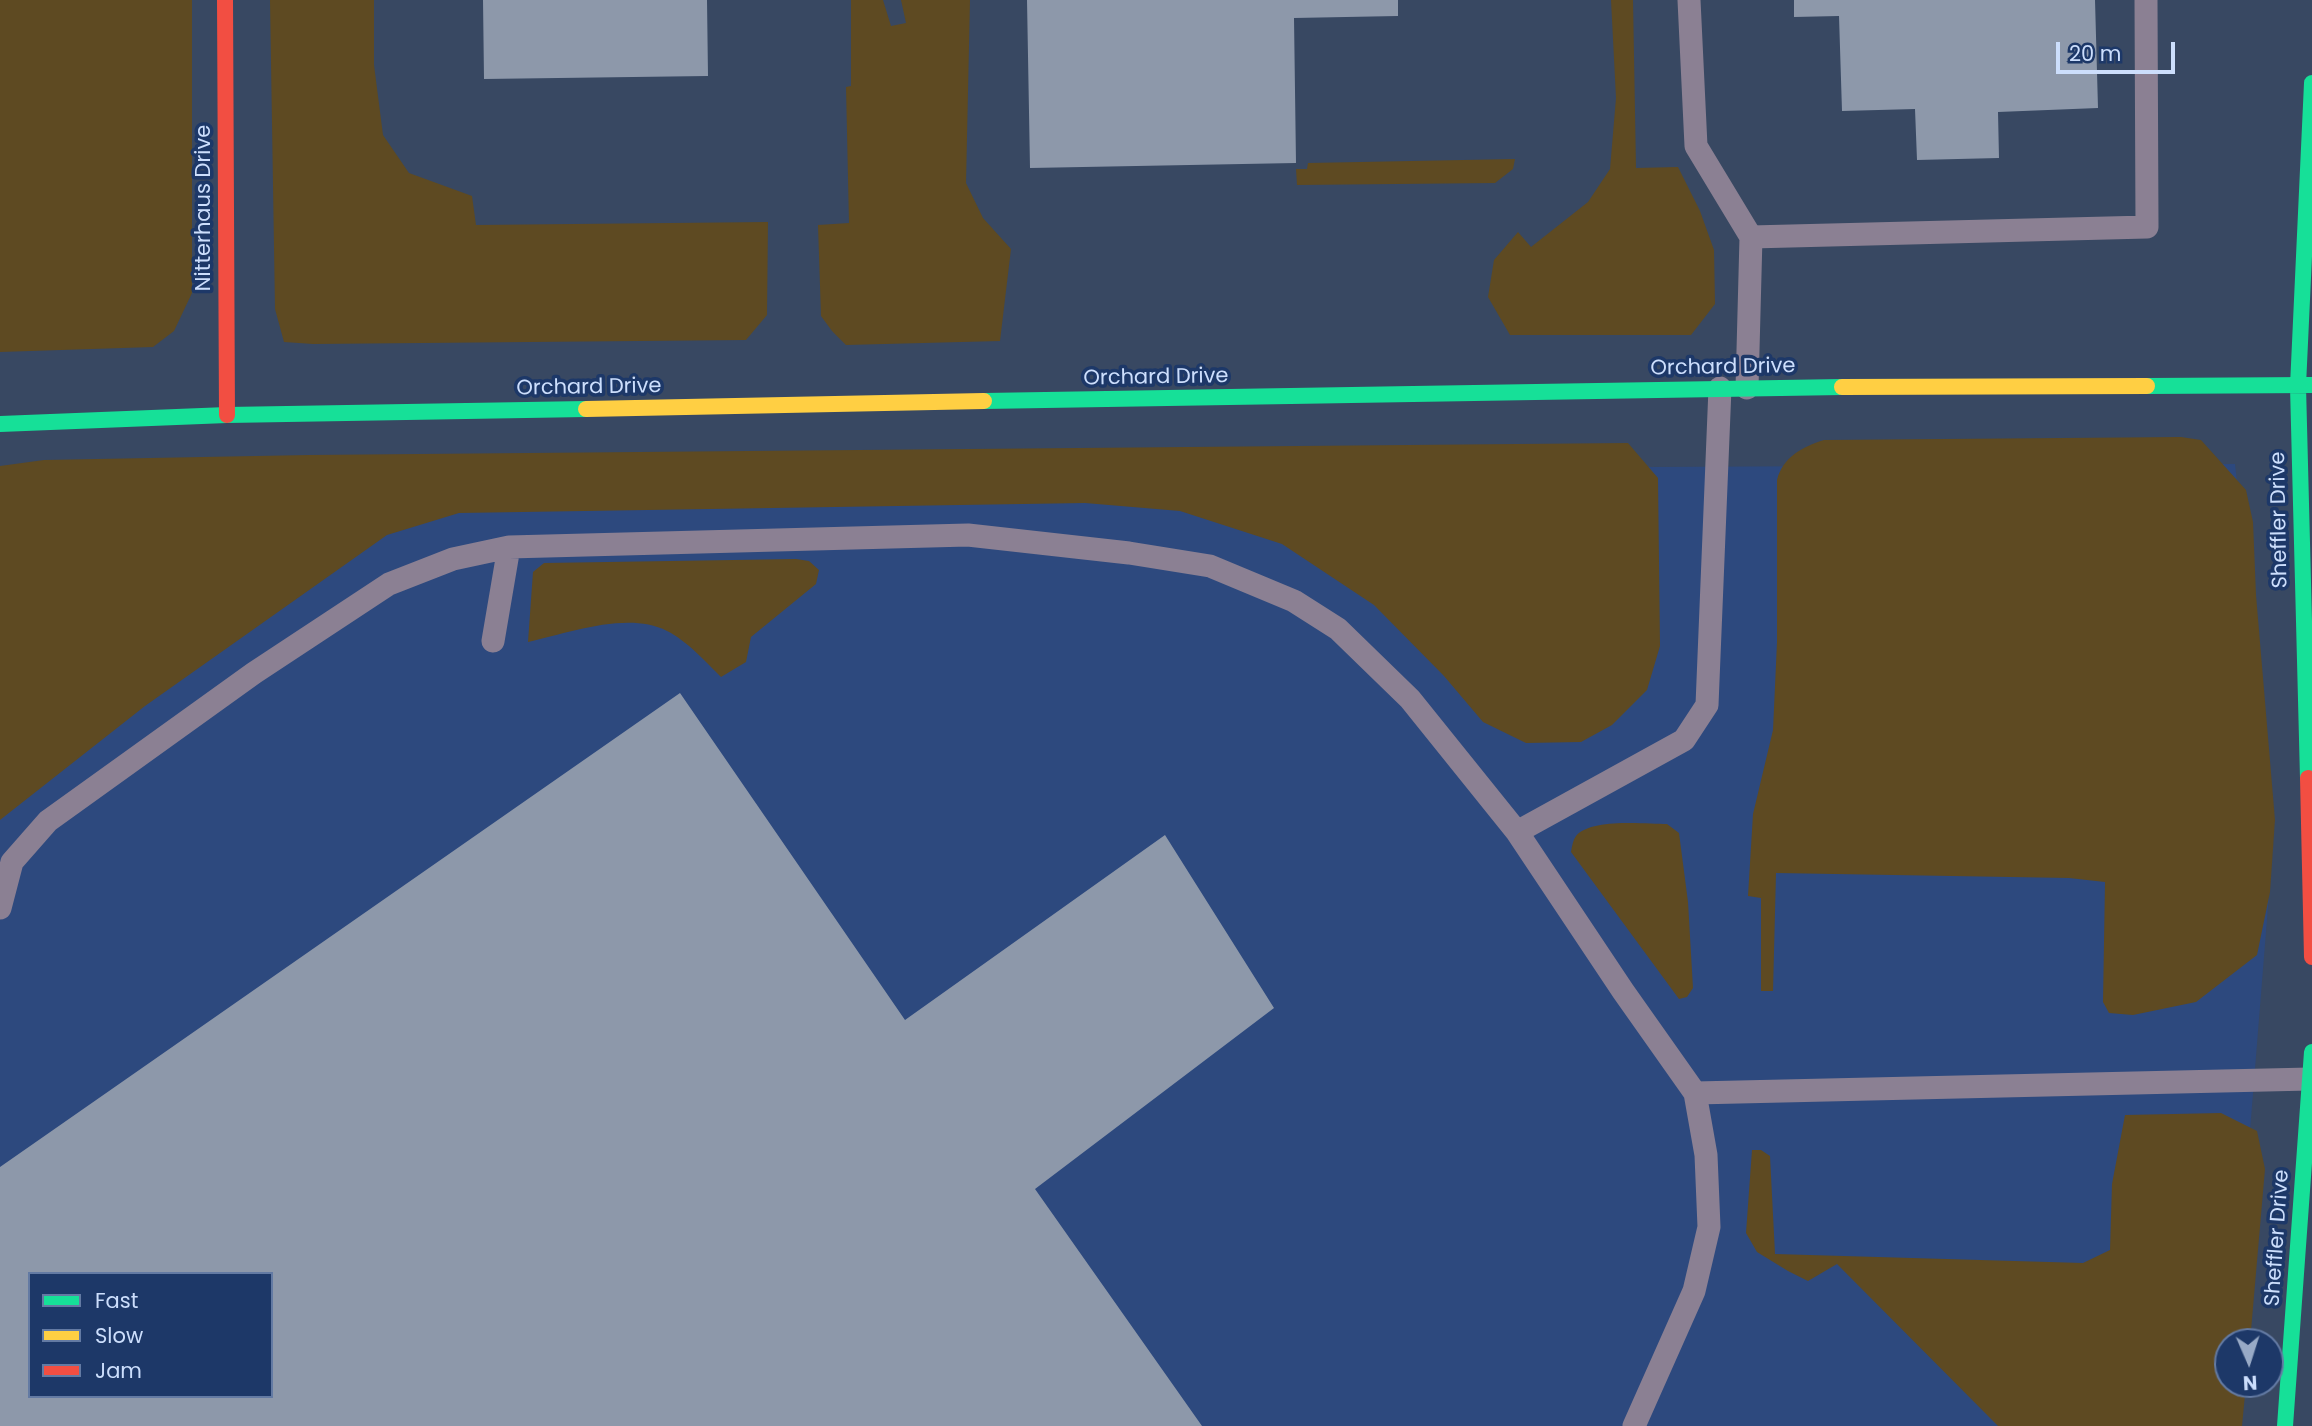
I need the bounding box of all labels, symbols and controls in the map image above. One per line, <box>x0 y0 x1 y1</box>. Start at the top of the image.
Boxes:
scale bar <box>2060 28 2179 72</box>
text: 20 m <box>2069 39 2122 68</box>
street label: Nitterhaus Drive <box>192 125 218 291</box>
street label: Orchard Drive <box>1650 354 1796 382</box>
street label: Orchard Drive <box>1083 364 1229 392</box>
street label: Orchard Drive <box>516 374 662 402</box>
street label: Sheffler Drive <box>2266 451 2294 589</box>
street label: Sheffler Drive <box>2261 1169 2295 1307</box>
legend <box>28 1272 273 1398</box>
text: Fast <box>95 1286 138 1315</box>
text: Slow <box>95 1321 143 1350</box>
north arrow <box>2214 1328 2284 1398</box>
text: Jam <box>95 1356 142 1385</box>
text: N <box>2242 1369 2258 1396</box>

